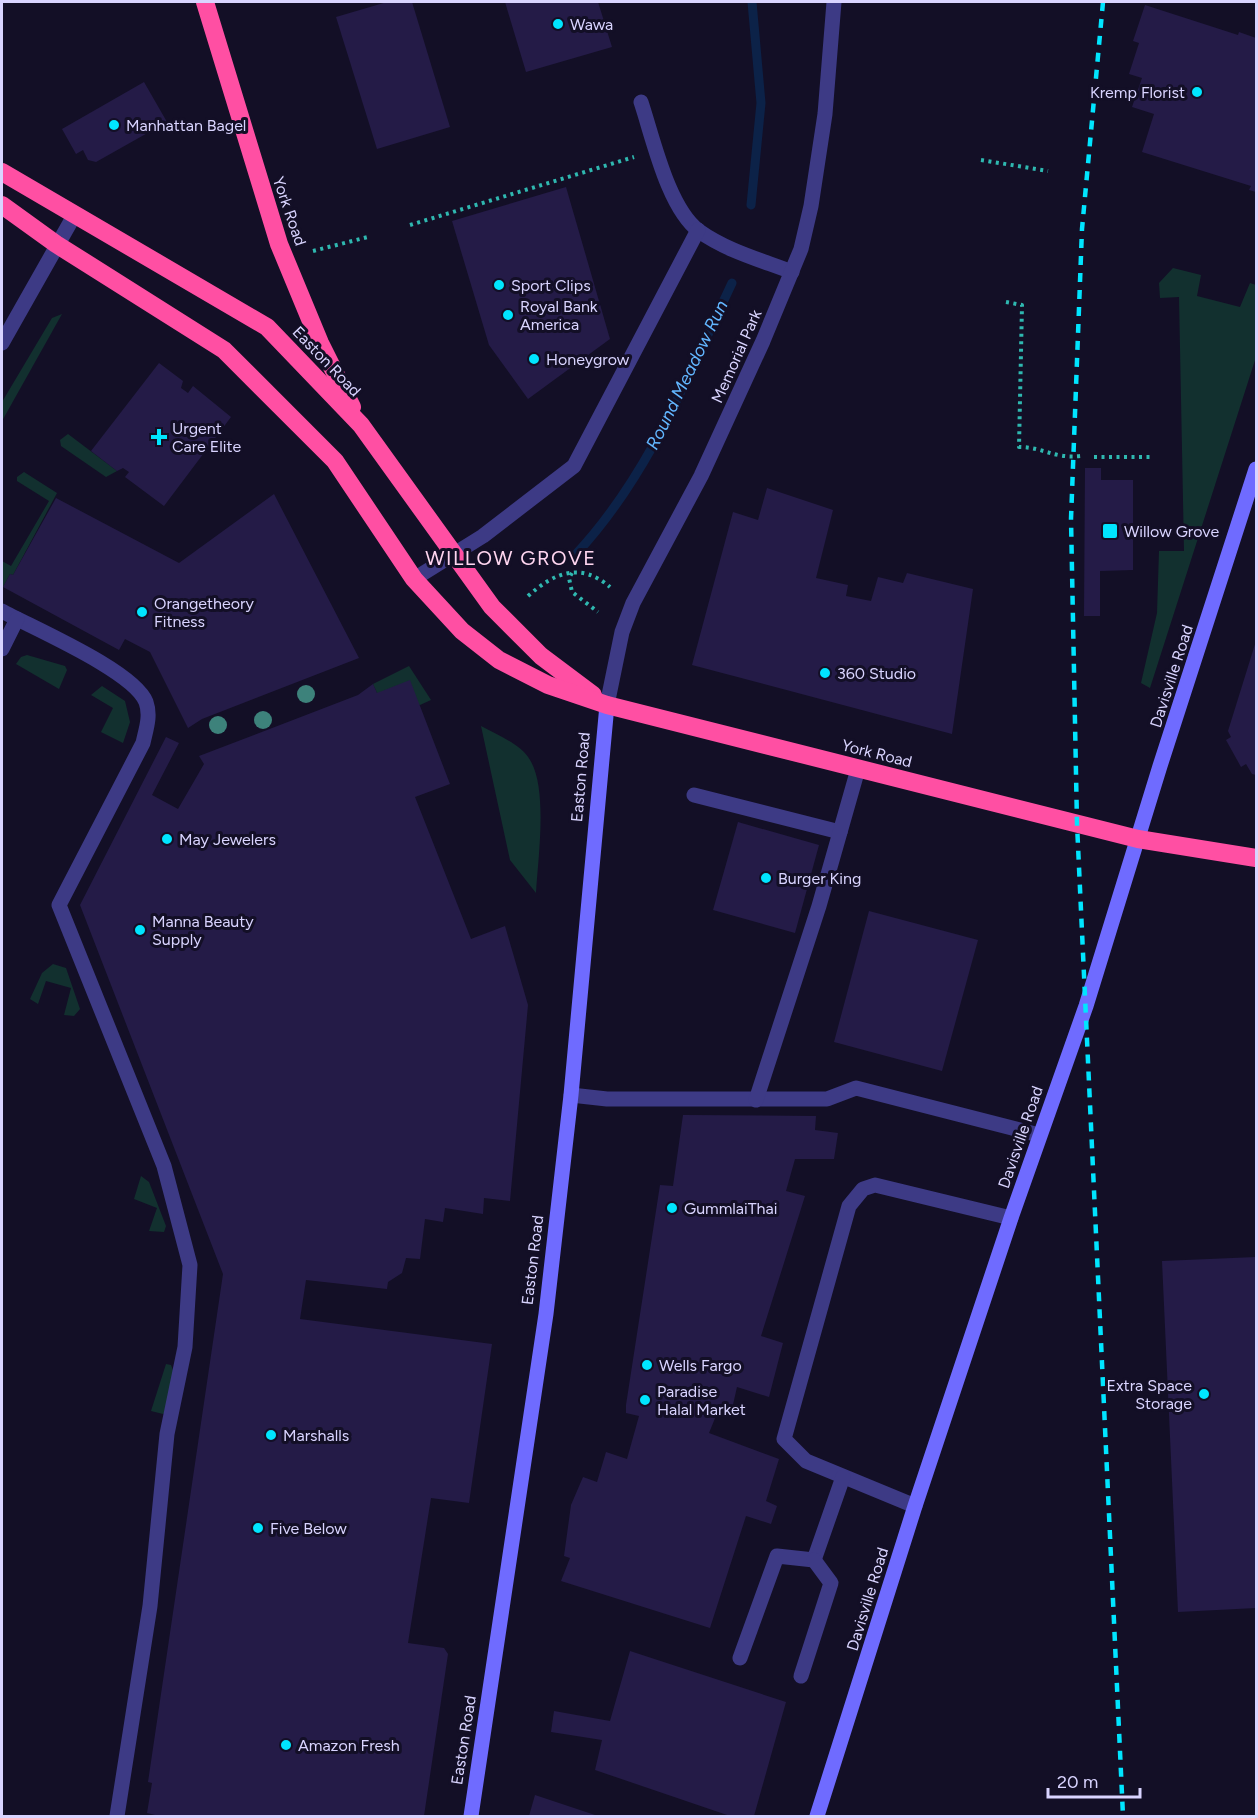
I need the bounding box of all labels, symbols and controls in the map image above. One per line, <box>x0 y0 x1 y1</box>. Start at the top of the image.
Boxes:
place label: Wawa <box>570 15 613 34</box>
marker: Wawa <box>551 17 565 31</box>
place label: Kremp Florist <box>1090 83 1185 102</box>
marker: Kremp Florist <box>1190 85 1204 99</box>
place label: Manhattan Bagel <box>126 116 246 135</box>
marker: Manhattan Bagel <box>107 118 121 132</box>
street label: York Road <box>269 174 310 248</box>
place label: Sport Clips <box>511 276 591 295</box>
marker: Sport Clips <box>492 278 506 292</box>
place label: Royal Bank America <box>520 297 598 334</box>
water label: Round Meadow Run <box>641 297 733 453</box>
street label: Memorial Park <box>707 306 766 406</box>
marker: Royal Bank America <box>501 308 515 322</box>
street label: Easton Road <box>289 322 365 400</box>
place label: Honeygrow <box>546 350 630 369</box>
marker: Honeygrow <box>527 352 541 366</box>
place label: Urgent Care Elite <box>172 419 242 456</box>
marker: Urgent Care Elite <box>150 428 168 446</box>
marker: Willow Grove <box>1101 522 1119 540</box>
place label: Willow Grove <box>1124 522 1219 541</box>
district label: WILLOW GROVE <box>425 546 597 570</box>
place label: Orangetheory Fitness <box>154 594 254 631</box>
marker: Orangetheory Fitness <box>135 605 149 619</box>
street label: Davisville Road <box>1146 622 1197 730</box>
place label: 360 Studio <box>837 664 916 683</box>
marker: 360 Studio <box>818 666 832 680</box>
street label: Easton Road <box>567 731 594 823</box>
street label: York Road <box>840 736 914 771</box>
place label: May Jewelers <box>179 830 276 849</box>
marker: May Jewelers <box>160 832 174 846</box>
place label: Burger King <box>778 869 861 888</box>
marker: Burger King <box>759 871 773 885</box>
place label: Manna Beauty Supply <box>152 912 254 949</box>
marker: Manna Beauty Supply <box>133 923 147 937</box>
street label: Davisville Road <box>994 1083 1047 1191</box>
place label: GummlaiThai <box>684 1199 777 1218</box>
marker: GummlaiThai <box>665 1201 679 1215</box>
street label: Easton Road <box>518 1214 547 1306</box>
place label: Wells Fargo <box>659 1356 742 1375</box>
marker: Wells Fargo <box>640 1358 654 1372</box>
place label: Extra Space Storage <box>1107 1376 1192 1413</box>
place label: Paradise Halal Market <box>657 1382 746 1419</box>
marker: Extra Space Storage <box>1197 1387 1211 1401</box>
marker: Paradise Halal Market <box>638 1393 652 1407</box>
place label: Marshalls <box>283 1426 349 1445</box>
marker: Marshalls <box>264 1428 278 1442</box>
place label: Five Below <box>270 1519 347 1538</box>
marker: Five Below <box>251 1521 265 1535</box>
street label: Davisville Road <box>843 1545 892 1653</box>
street label: Easton Road <box>447 1694 480 1786</box>
place label: Amazon Fresh <box>298 1736 400 1755</box>
marker: Amazon Fresh <box>279 1738 293 1752</box>
scale bar <box>1048 1761 1140 1799</box>
text: 20 m <box>1057 1771 1098 1793</box>

